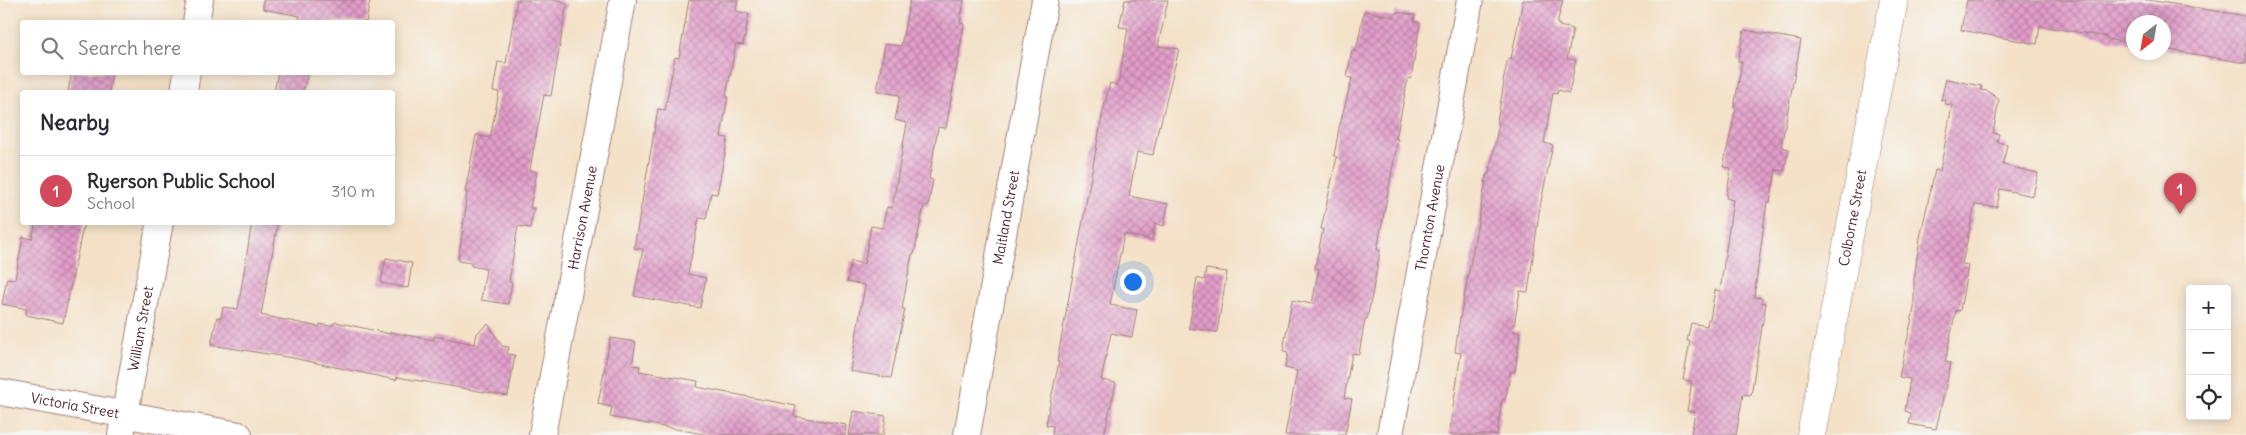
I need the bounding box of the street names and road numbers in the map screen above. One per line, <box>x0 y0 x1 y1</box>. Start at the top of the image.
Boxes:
street label: Thornton Avenue <box>1411 163 1449 272</box>
street label: Harrison Avenue <box>564 164 601 271</box>
street label: Colborne Street <box>1834 168 1870 268</box>
street label: Maitland Street <box>989 169 1023 266</box>
street label: William Street <box>124 284 157 373</box>
street label: Victoria Street <box>29 389 121 422</box>

